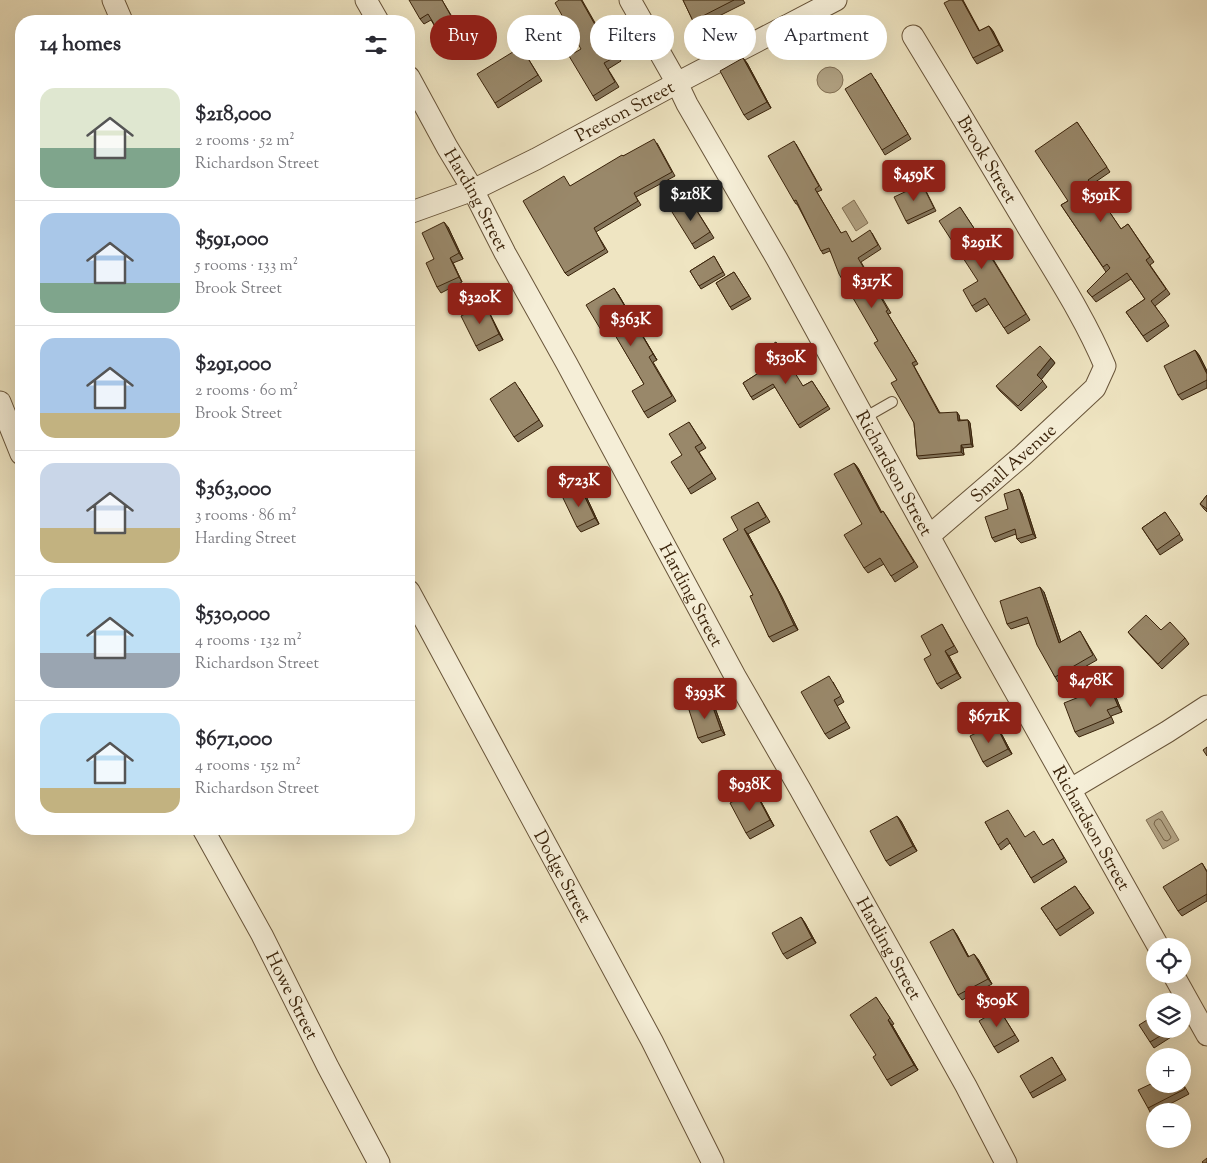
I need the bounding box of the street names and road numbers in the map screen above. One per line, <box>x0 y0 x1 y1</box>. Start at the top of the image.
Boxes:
street label: Preston Street <box>571 76 680 150</box>
street label: Brook Street <box>949 112 1022 209</box>
street label: Harding Street <box>436 144 513 257</box>
street label: Richardson Street <box>848 407 938 541</box>
street label: Small Avenue <box>966 419 1063 510</box>
street label: Harding Street <box>651 540 728 652</box>
street label: Richardson Street <box>1044 762 1135 896</box>
street label: Dodge Street <box>526 826 597 928</box>
street label: Harding Street <box>848 893 926 1005</box>
street label: Howe Street <box>258 948 323 1045</box>

